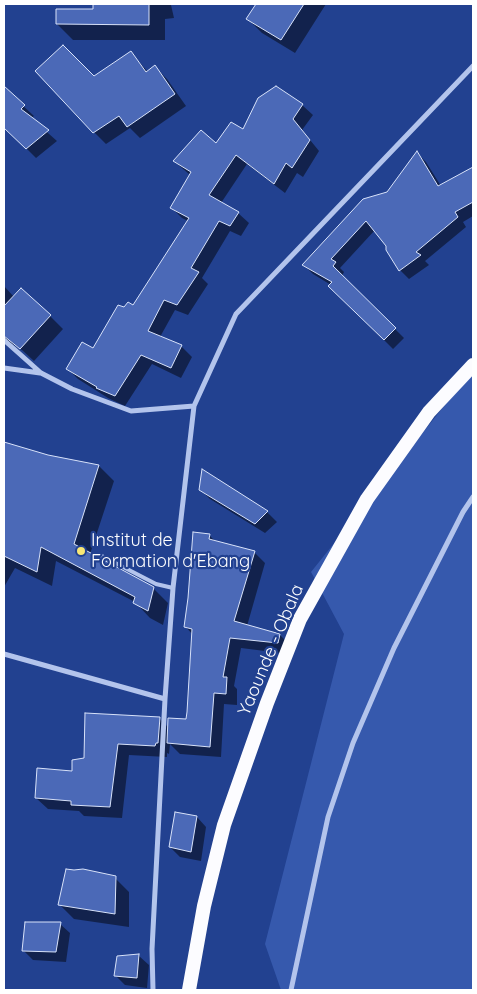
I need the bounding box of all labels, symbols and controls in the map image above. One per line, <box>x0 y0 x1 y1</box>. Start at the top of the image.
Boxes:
place label: Institut de Formation d'Ebang <box>91 530 250 572</box>
marker: Institut de Formation d'Ebang <box>75 545 87 557</box>
street label: Yaounde - Obala <box>234 581 308 719</box>

